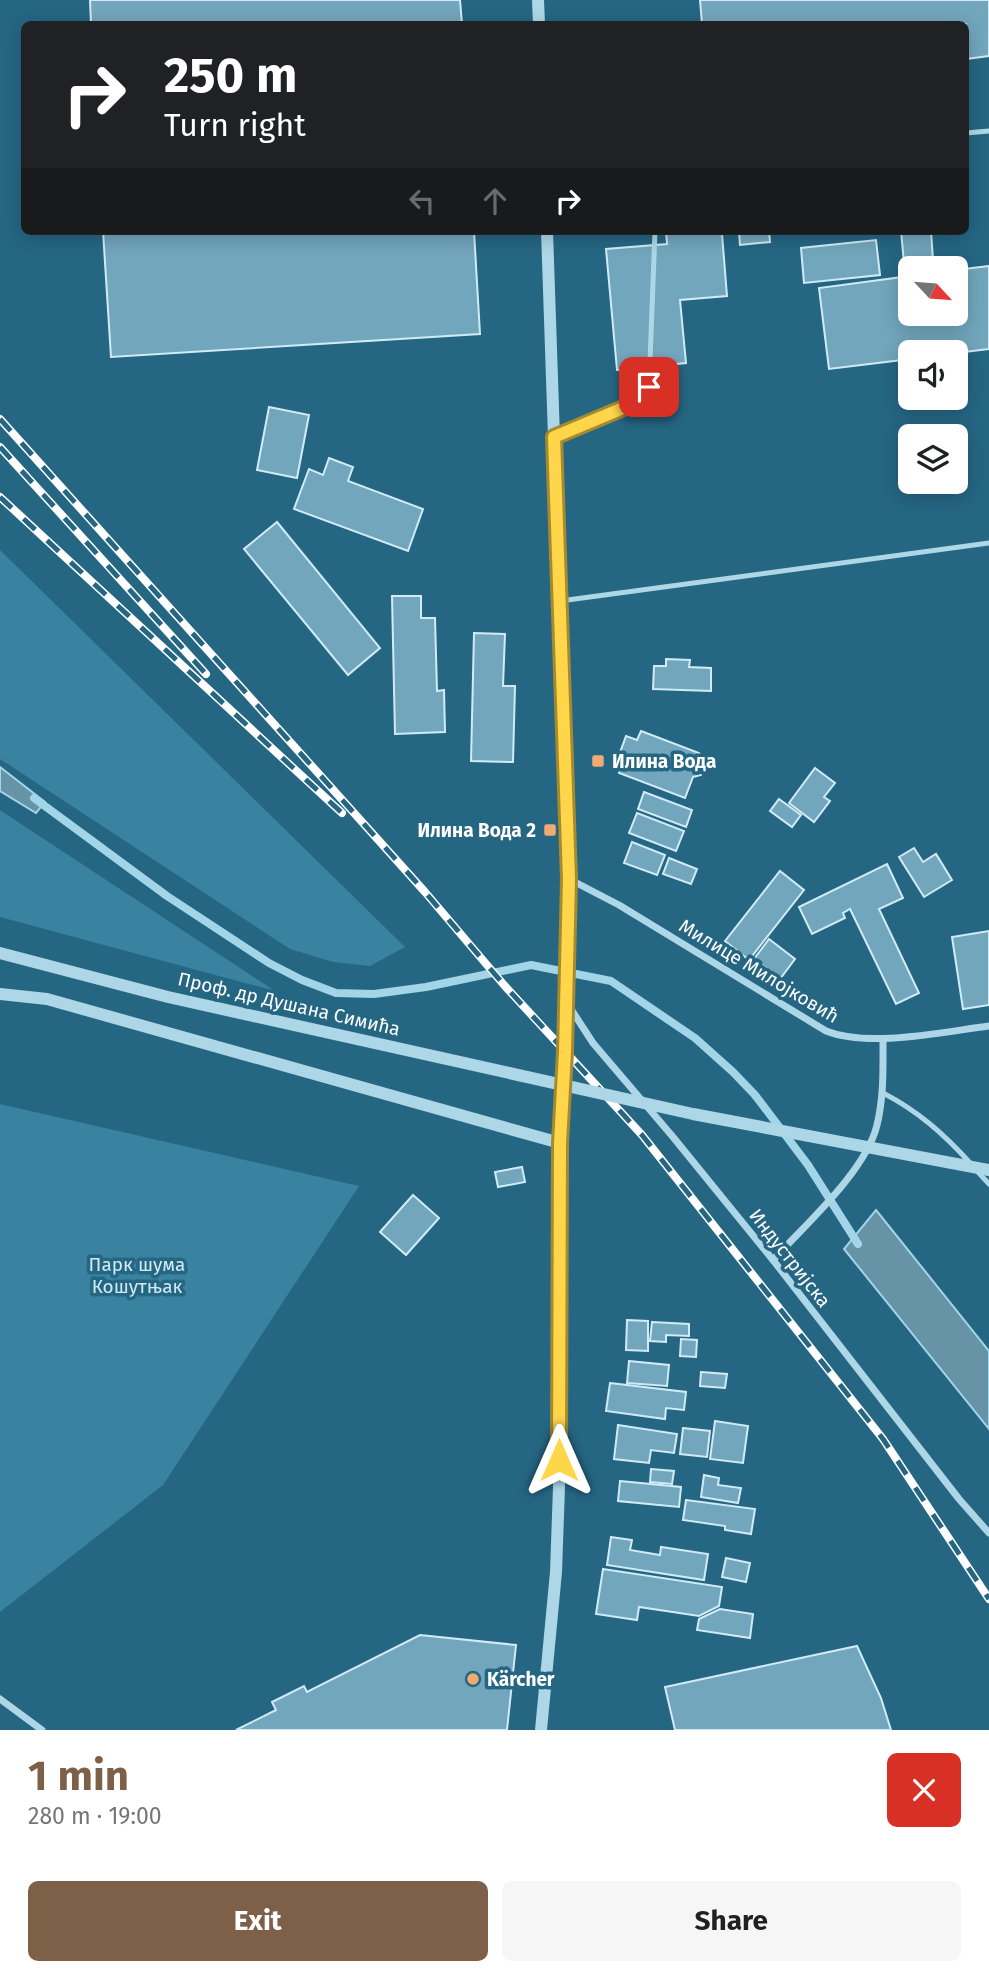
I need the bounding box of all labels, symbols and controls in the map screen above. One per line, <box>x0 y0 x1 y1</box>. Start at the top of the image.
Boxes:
text: 250 m <box>164 46 297 105</box>
icon: right <box>49 49 140 140</box>
text: Turn right <box>164 106 306 144</box>
icon: left <box>403 182 441 220</box>
icon: ahead <box>476 182 514 220</box>
icon: right <box>549 182 587 220</box>
north arrow <box>898 256 968 326</box>
map controls <box>898 256 968 494</box>
button: sound <box>898 340 968 410</box>
pin <box>619 357 679 417</box>
icon: arrive <box>630 368 668 406</box>
button: layers <box>898 424 968 494</box>
place label: Илина Вода <box>612 750 716 773</box>
marker: Илина Вода <box>590 753 606 769</box>
place label: Илина Вода 2 <box>417 819 536 842</box>
marker: Илина Вода 2 <box>542 822 558 838</box>
street label: Милице Милојковић <box>675 914 843 1028</box>
street label: Проф. др Душана Симића <box>176 967 402 1041</box>
street label: Индустријска <box>744 1204 836 1312</box>
park label: Парк шума Кошутњак <box>89 1253 185 1298</box>
position arrow <box>522 1423 596 1497</box>
place label: Kärcher <box>487 1668 555 1691</box>
marker: Kärcher <box>465 1671 481 1687</box>
text: 1 min <box>28 1751 129 1801</box>
button: close <box>887 1753 961 1827</box>
text: 280 m · 19:00 <box>28 1802 162 1830</box>
button: Exit <box>28 1881 488 1961</box>
button: Share <box>502 1881 961 1961</box>

